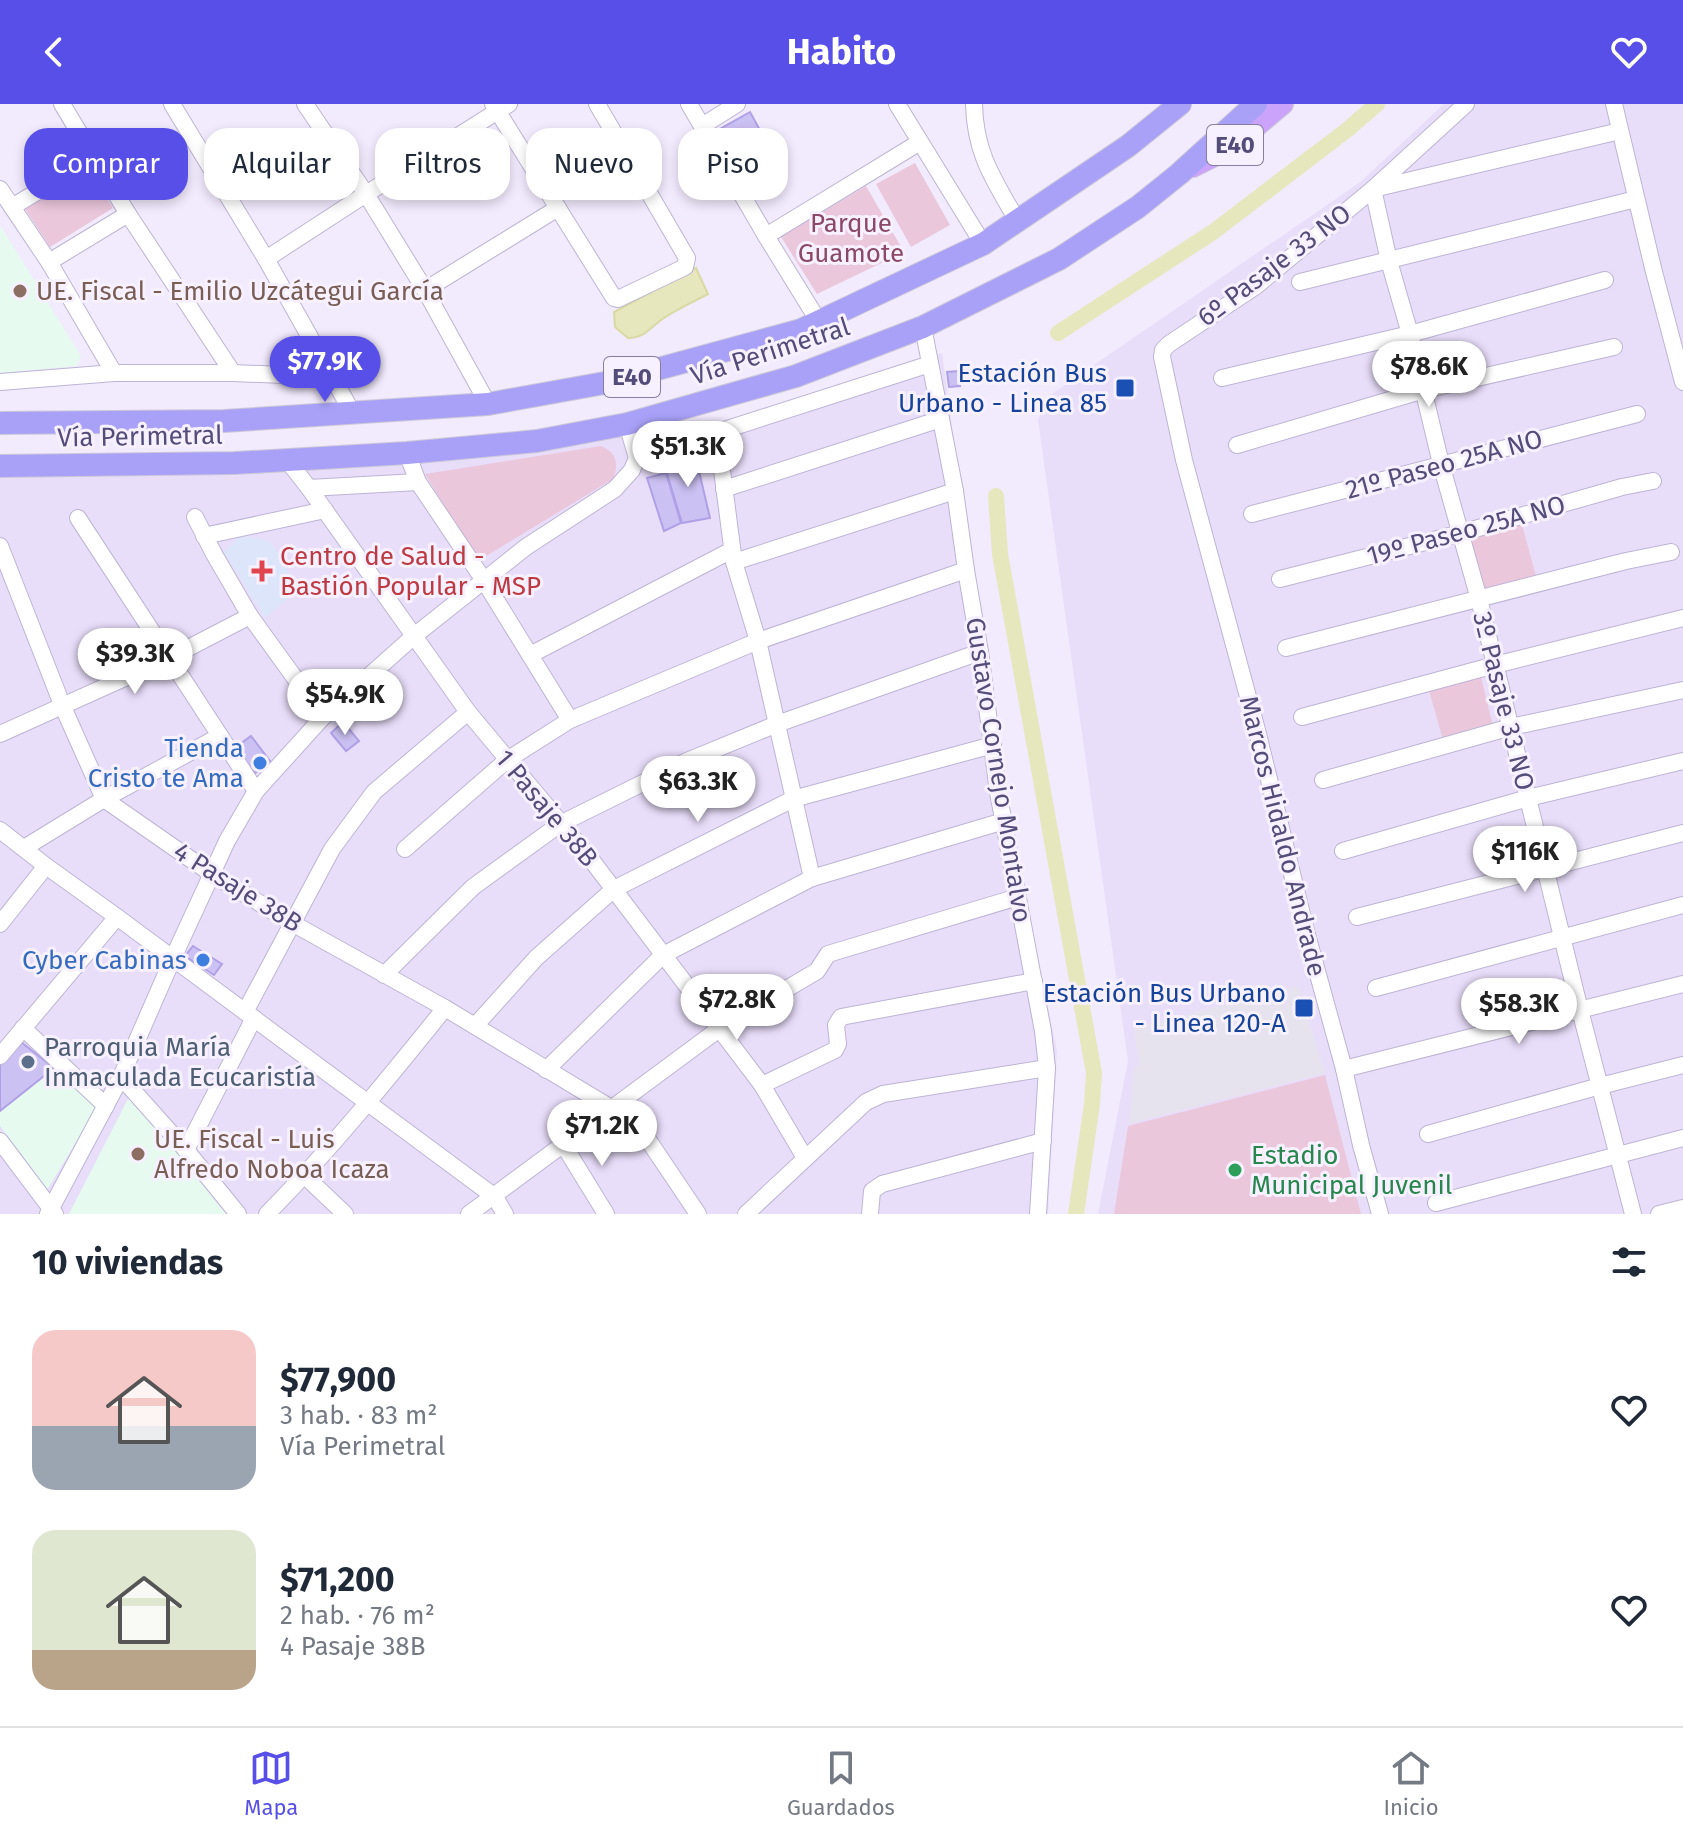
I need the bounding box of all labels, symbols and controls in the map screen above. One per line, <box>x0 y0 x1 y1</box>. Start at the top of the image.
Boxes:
icon: back <box>32 30 76 74</box>
text: Habito <box>787 30 896 74</box>
icon: heart <box>1607 30 1651 74</box>
road number: E40 <box>1207 125 1263 165</box>
chip: Comprar <box>24 128 188 200</box>
chip: Alquilar <box>204 128 359 200</box>
chip: Filtros <box>375 128 510 200</box>
chip: Nuevo <box>526 128 662 200</box>
chip: Piso <box>678 128 788 200</box>
street label: 6º Pasaje 33 NO <box>1191 198 1357 333</box>
park label: Parque Guamote <box>798 208 904 269</box>
place label: UE. Fiscal - Emilio Uzcátegui García <box>36 276 444 307</box>
marker: UE. Fiscal - Emilio Uzcátegui García <box>11 282 29 300</box>
street label: Vía Perimetral <box>687 311 854 392</box>
pin: $77.9K <box>260 336 390 404</box>
pin: $78.6K <box>1364 341 1494 409</box>
text: $77.9K <box>288 346 362 377</box>
text: $78.6K <box>1390 351 1468 382</box>
road number: E40 <box>604 357 660 397</box>
place label: Estación Bus Urbano - Linea 85 <box>898 358 1107 419</box>
marker: Estación Bus Urbano - Linea 85 <box>1114 377 1136 399</box>
street label: Vía Perimetral <box>57 420 223 453</box>
pin: $51.3K <box>623 421 753 489</box>
street label: 21º Paseo 25A NO <box>1342 423 1546 506</box>
text: $51.3K <box>650 431 726 462</box>
street label: 19º Paseo 25A NO <box>1364 489 1569 572</box>
place label: Centro de Salud - Bastión Popular - MSP <box>280 541 541 602</box>
marker: Centro de Salud - Bastión Popular - MSP <box>251 560 273 582</box>
street label: 3º Pasaje 33 NO <box>1466 609 1541 794</box>
street label: Gustavo Cornejo Montalvo <box>959 615 1038 925</box>
pin: $39.3K <box>70 628 200 696</box>
text: $39.3K <box>96 638 174 669</box>
pin: $54.9K <box>280 669 410 737</box>
text: $54.9K <box>305 679 385 710</box>
street label: Marcos Hidaldo Andrade <box>1233 693 1332 980</box>
place label: Tienda Cristo te Ama <box>88 733 244 794</box>
street label: 1 Pasaje 38B <box>489 744 604 873</box>
marker: Tienda Cristo te Ama <box>251 754 269 772</box>
pin: $63.3K <box>633 756 763 824</box>
text: $63.3K <box>659 766 737 797</box>
pin: $116K <box>1469 826 1581 894</box>
street label: 4 Pasaje 38B <box>168 836 308 939</box>
text: $116K <box>1491 836 1559 867</box>
place label: Cyber Cabinas <box>22 945 187 976</box>
marker: Cyber Cabinas <box>194 951 212 969</box>
pin: $72.8K <box>672 974 802 1042</box>
place label: Estación Bus Urbano - Linea 120-A <box>1043 978 1286 1039</box>
pin: $58.3K <box>1454 978 1584 1046</box>
text: $72.8K <box>699 984 775 1015</box>
text: $58.3K <box>1479 988 1559 1019</box>
marker: Estación Bus Urbano - Linea 120-A <box>1293 997 1315 1019</box>
place label: Parroquia María Inmaculada Ecucaristía <box>44 1032 316 1093</box>
marker: Parroquia María Inmaculada Ecucaristía <box>19 1053 37 1071</box>
pin: $71.2K <box>537 1100 667 1168</box>
text: $71.2K <box>565 1110 639 1141</box>
place label: UE. Fiscal - Luis Alfredo Noboa Icaza <box>154 1124 390 1185</box>
place label: Estadio Municipal Juvenil <box>1251 1140 1453 1201</box>
marker: UE. Fiscal - Luis Alfredo Noboa Icaza <box>129 1145 147 1163</box>
marker: Estadio Municipal Juvenil <box>1226 1161 1244 1179</box>
icon: filters <box>1607 1240 1651 1284</box>
text: 10 viviendas <box>32 1242 223 1283</box>
text: $77,900 <box>280 1359 396 1400</box>
icon: home <box>96 1362 192 1458</box>
icon: heart <box>1607 1388 1651 1432</box>
text: 3 hab. · 83 m² <box>280 1400 437 1431</box>
text: Vía Perimetral <box>280 1431 445 1462</box>
text: $71,200 <box>280 1559 395 1600</box>
icon: home <box>96 1562 192 1658</box>
icon: heart <box>1607 1588 1651 1632</box>
text: 2 hab. · 76 m² <box>280 1600 435 1631</box>
text: 4 Pasaje 38B <box>280 1631 426 1662</box>
tab: Mapa <box>244 1746 298 1821</box>
tab: Guardados <box>787 1746 895 1821</box>
tab: Inicio <box>1383 1746 1439 1821</box>

